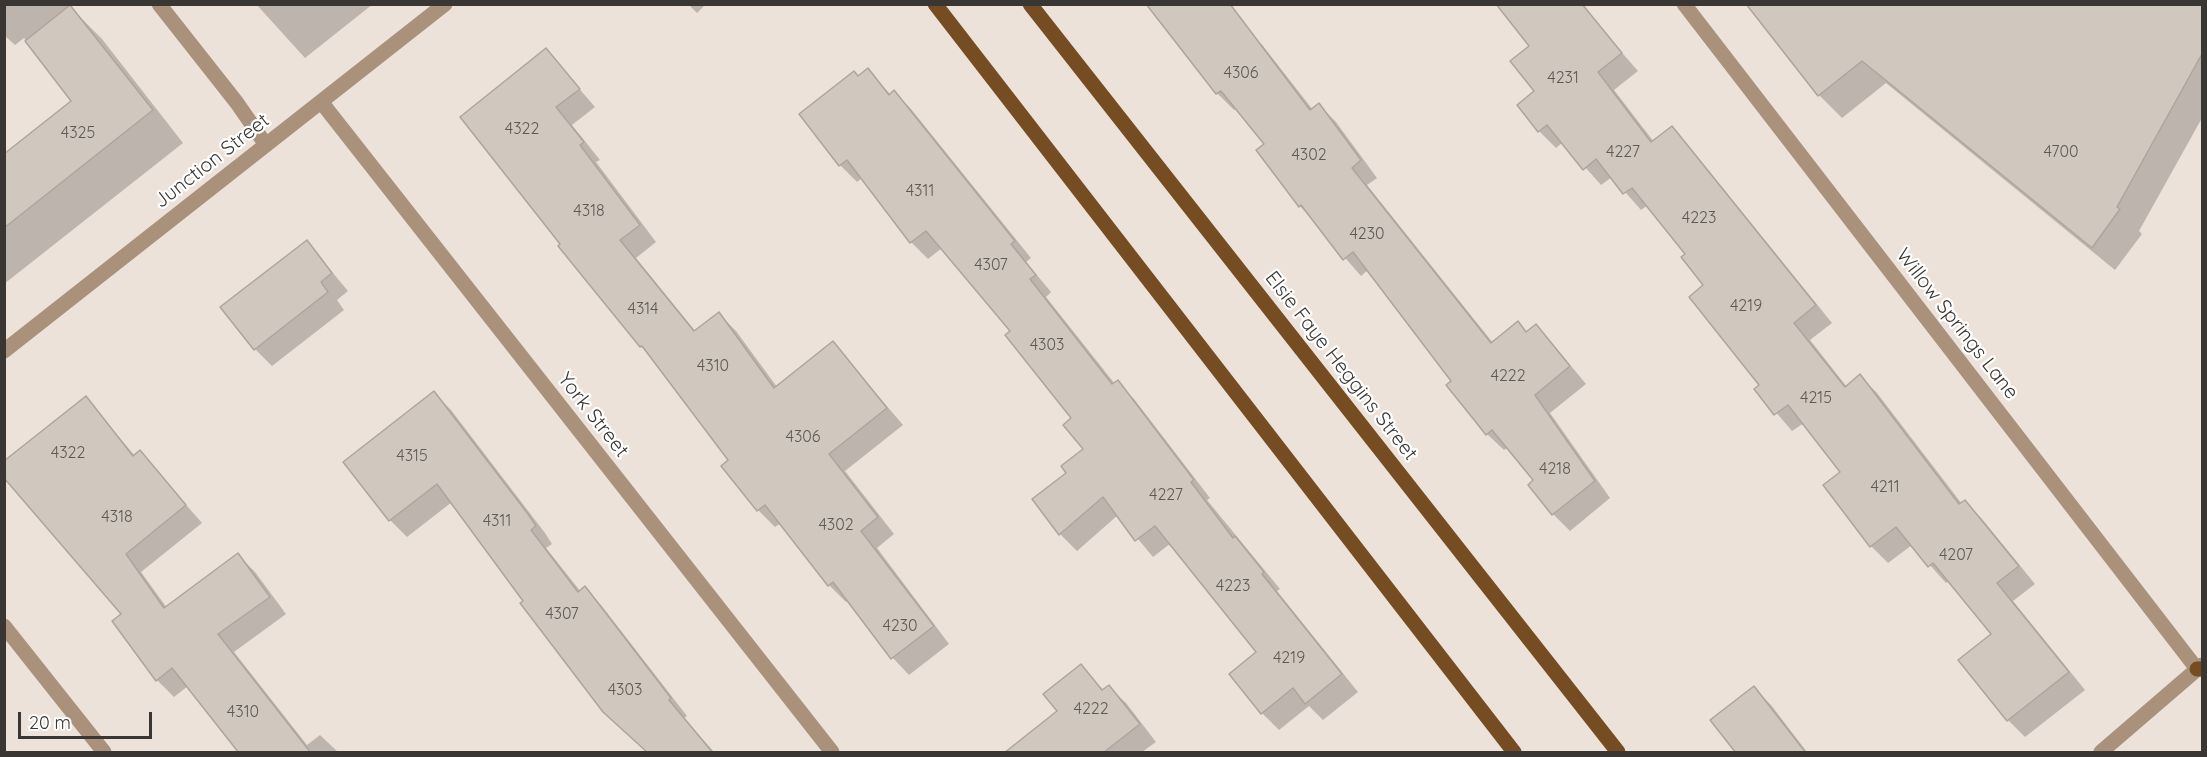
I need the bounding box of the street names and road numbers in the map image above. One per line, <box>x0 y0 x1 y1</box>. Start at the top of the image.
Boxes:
street label: Junction Street <box>150 109 274 213</box>
street label: Willow Springs Lane <box>1891 244 2023 404</box>
street label: Elsie Faye Heggins Street <box>1260 267 1422 465</box>
street label: York Street <box>552 368 634 462</box>

